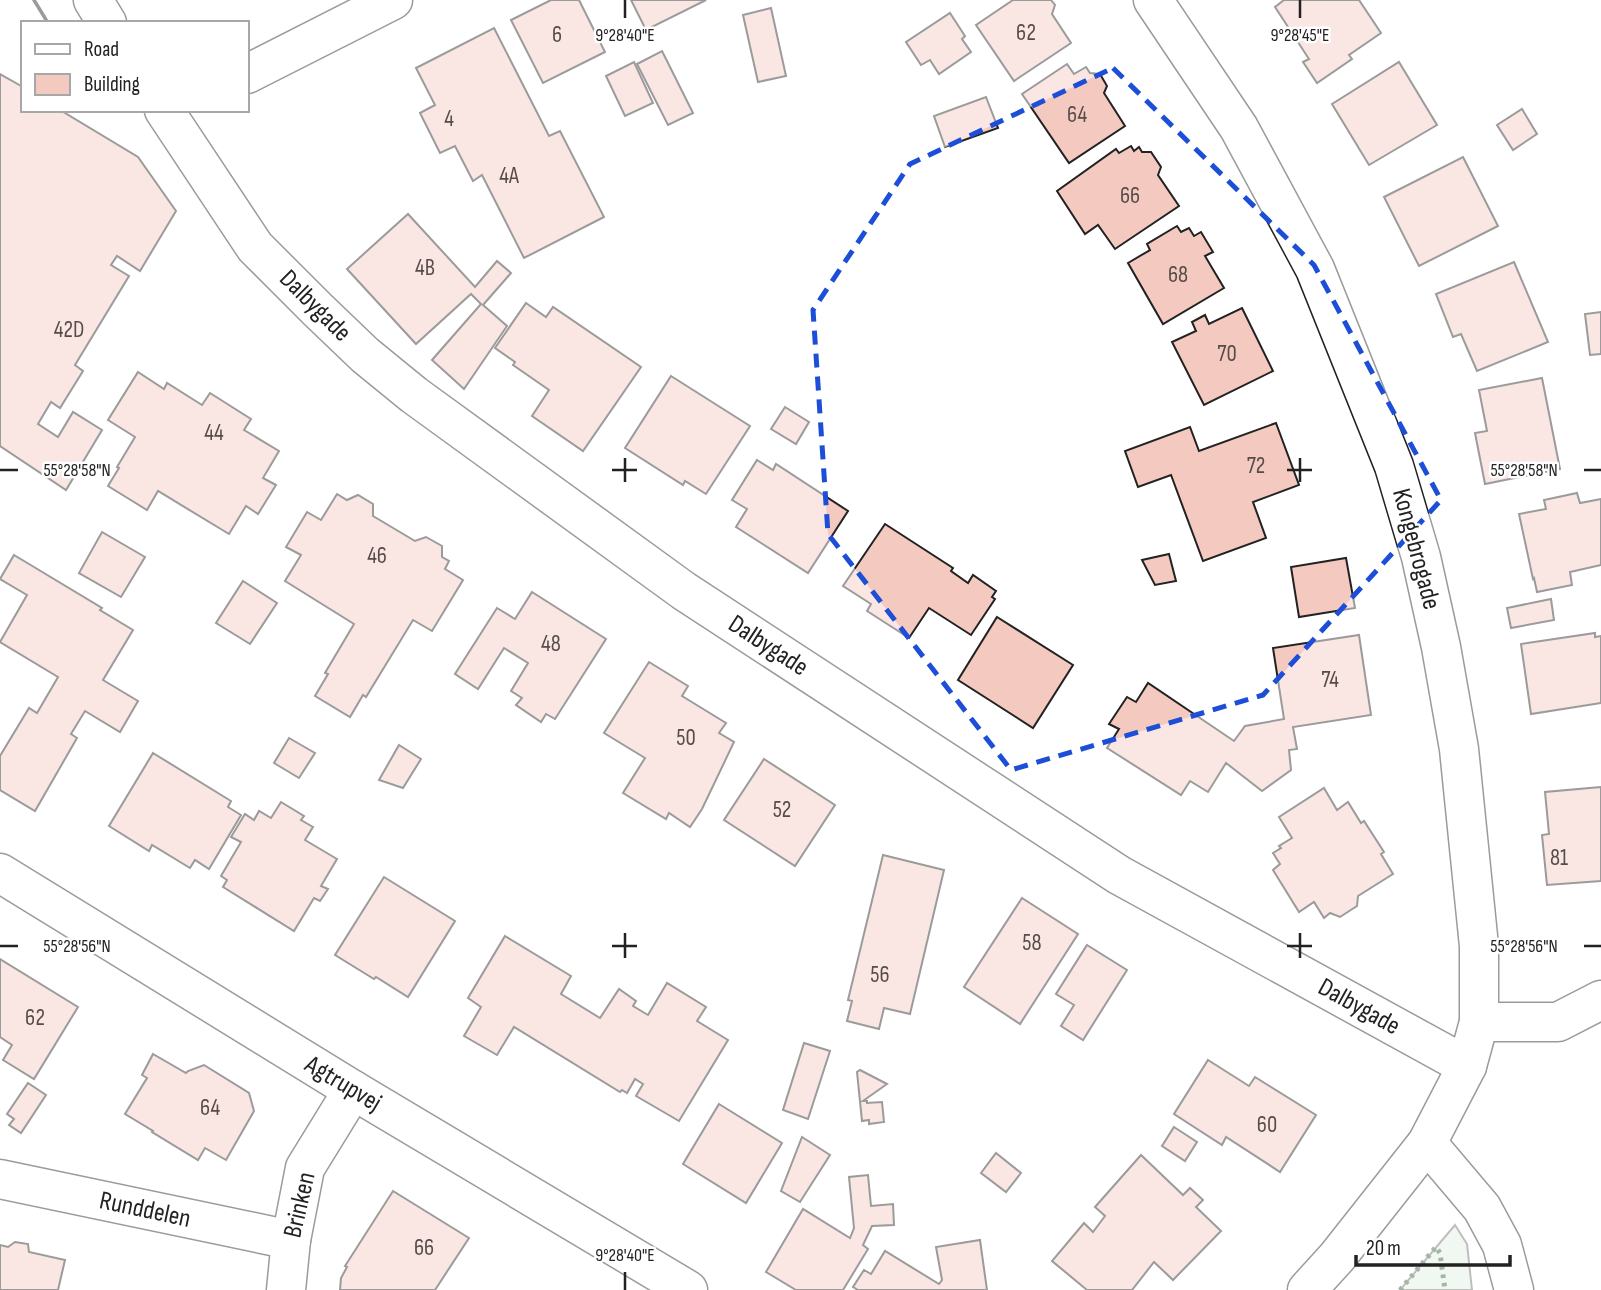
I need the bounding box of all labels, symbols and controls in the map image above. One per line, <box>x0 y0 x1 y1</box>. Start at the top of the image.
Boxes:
house number: 62 <box>1016 19 1036 47</box>
legend <box>21 21 248 112</box>
house number: 6 <box>552 21 562 49</box>
text: 9°28'40"E <box>595 25 655 46</box>
text: 9°28'45"E <box>1271 25 1329 46</box>
text: Road <box>84 37 119 62</box>
text: Building <box>84 72 140 97</box>
house number: 64 <box>1067 101 1087 129</box>
house number: 4 <box>444 105 454 133</box>
house number: 4A <box>499 162 519 190</box>
house number: 66 <box>1120 182 1140 210</box>
house number: 4B <box>415 254 435 282</box>
house number: 68 <box>1168 261 1188 289</box>
street label: Dalbygade <box>273 264 357 348</box>
house number: 42D <box>54 316 84 344</box>
house number: 70 <box>1217 340 1237 368</box>
house number: 44 <box>204 419 224 447</box>
house number: 72 <box>1247 452 1265 480</box>
text: 55°28'58"N <box>43 460 111 481</box>
text: 55°28'58"N <box>1490 460 1558 481</box>
street label: Kongebrogade <box>1385 485 1447 613</box>
house number: 46 <box>367 542 387 570</box>
street label: Dalbygade <box>722 609 814 683</box>
house number: 48 <box>541 630 561 658</box>
house number: 74 <box>1321 666 1339 694</box>
house number: 50 <box>676 724 696 752</box>
house number: 52 <box>773 796 791 824</box>
house number: 81 <box>1550 844 1568 872</box>
house number: 58 <box>1022 929 1042 957</box>
text: 55°28'56"N <box>43 936 111 957</box>
text: 55°28'56"N <box>1490 936 1558 957</box>
house number: 56 <box>870 961 890 989</box>
street label: Dalbygade <box>1313 972 1405 1042</box>
house number: 62 <box>25 1004 45 1032</box>
street label: Agtrupvej <box>298 1049 387 1119</box>
house number: 64 <box>200 1094 220 1122</box>
house number: 60 <box>1257 1111 1277 1139</box>
street label: Brinken <box>277 1169 323 1241</box>
street label: Runddelen <box>97 1185 193 1235</box>
scale bar <box>1356 1224 1510 1268</box>
house number: 66 <box>414 1234 434 1262</box>
text: 20 m <box>1366 1236 1401 1261</box>
text: 9°28'40"E <box>595 1245 655 1266</box>

